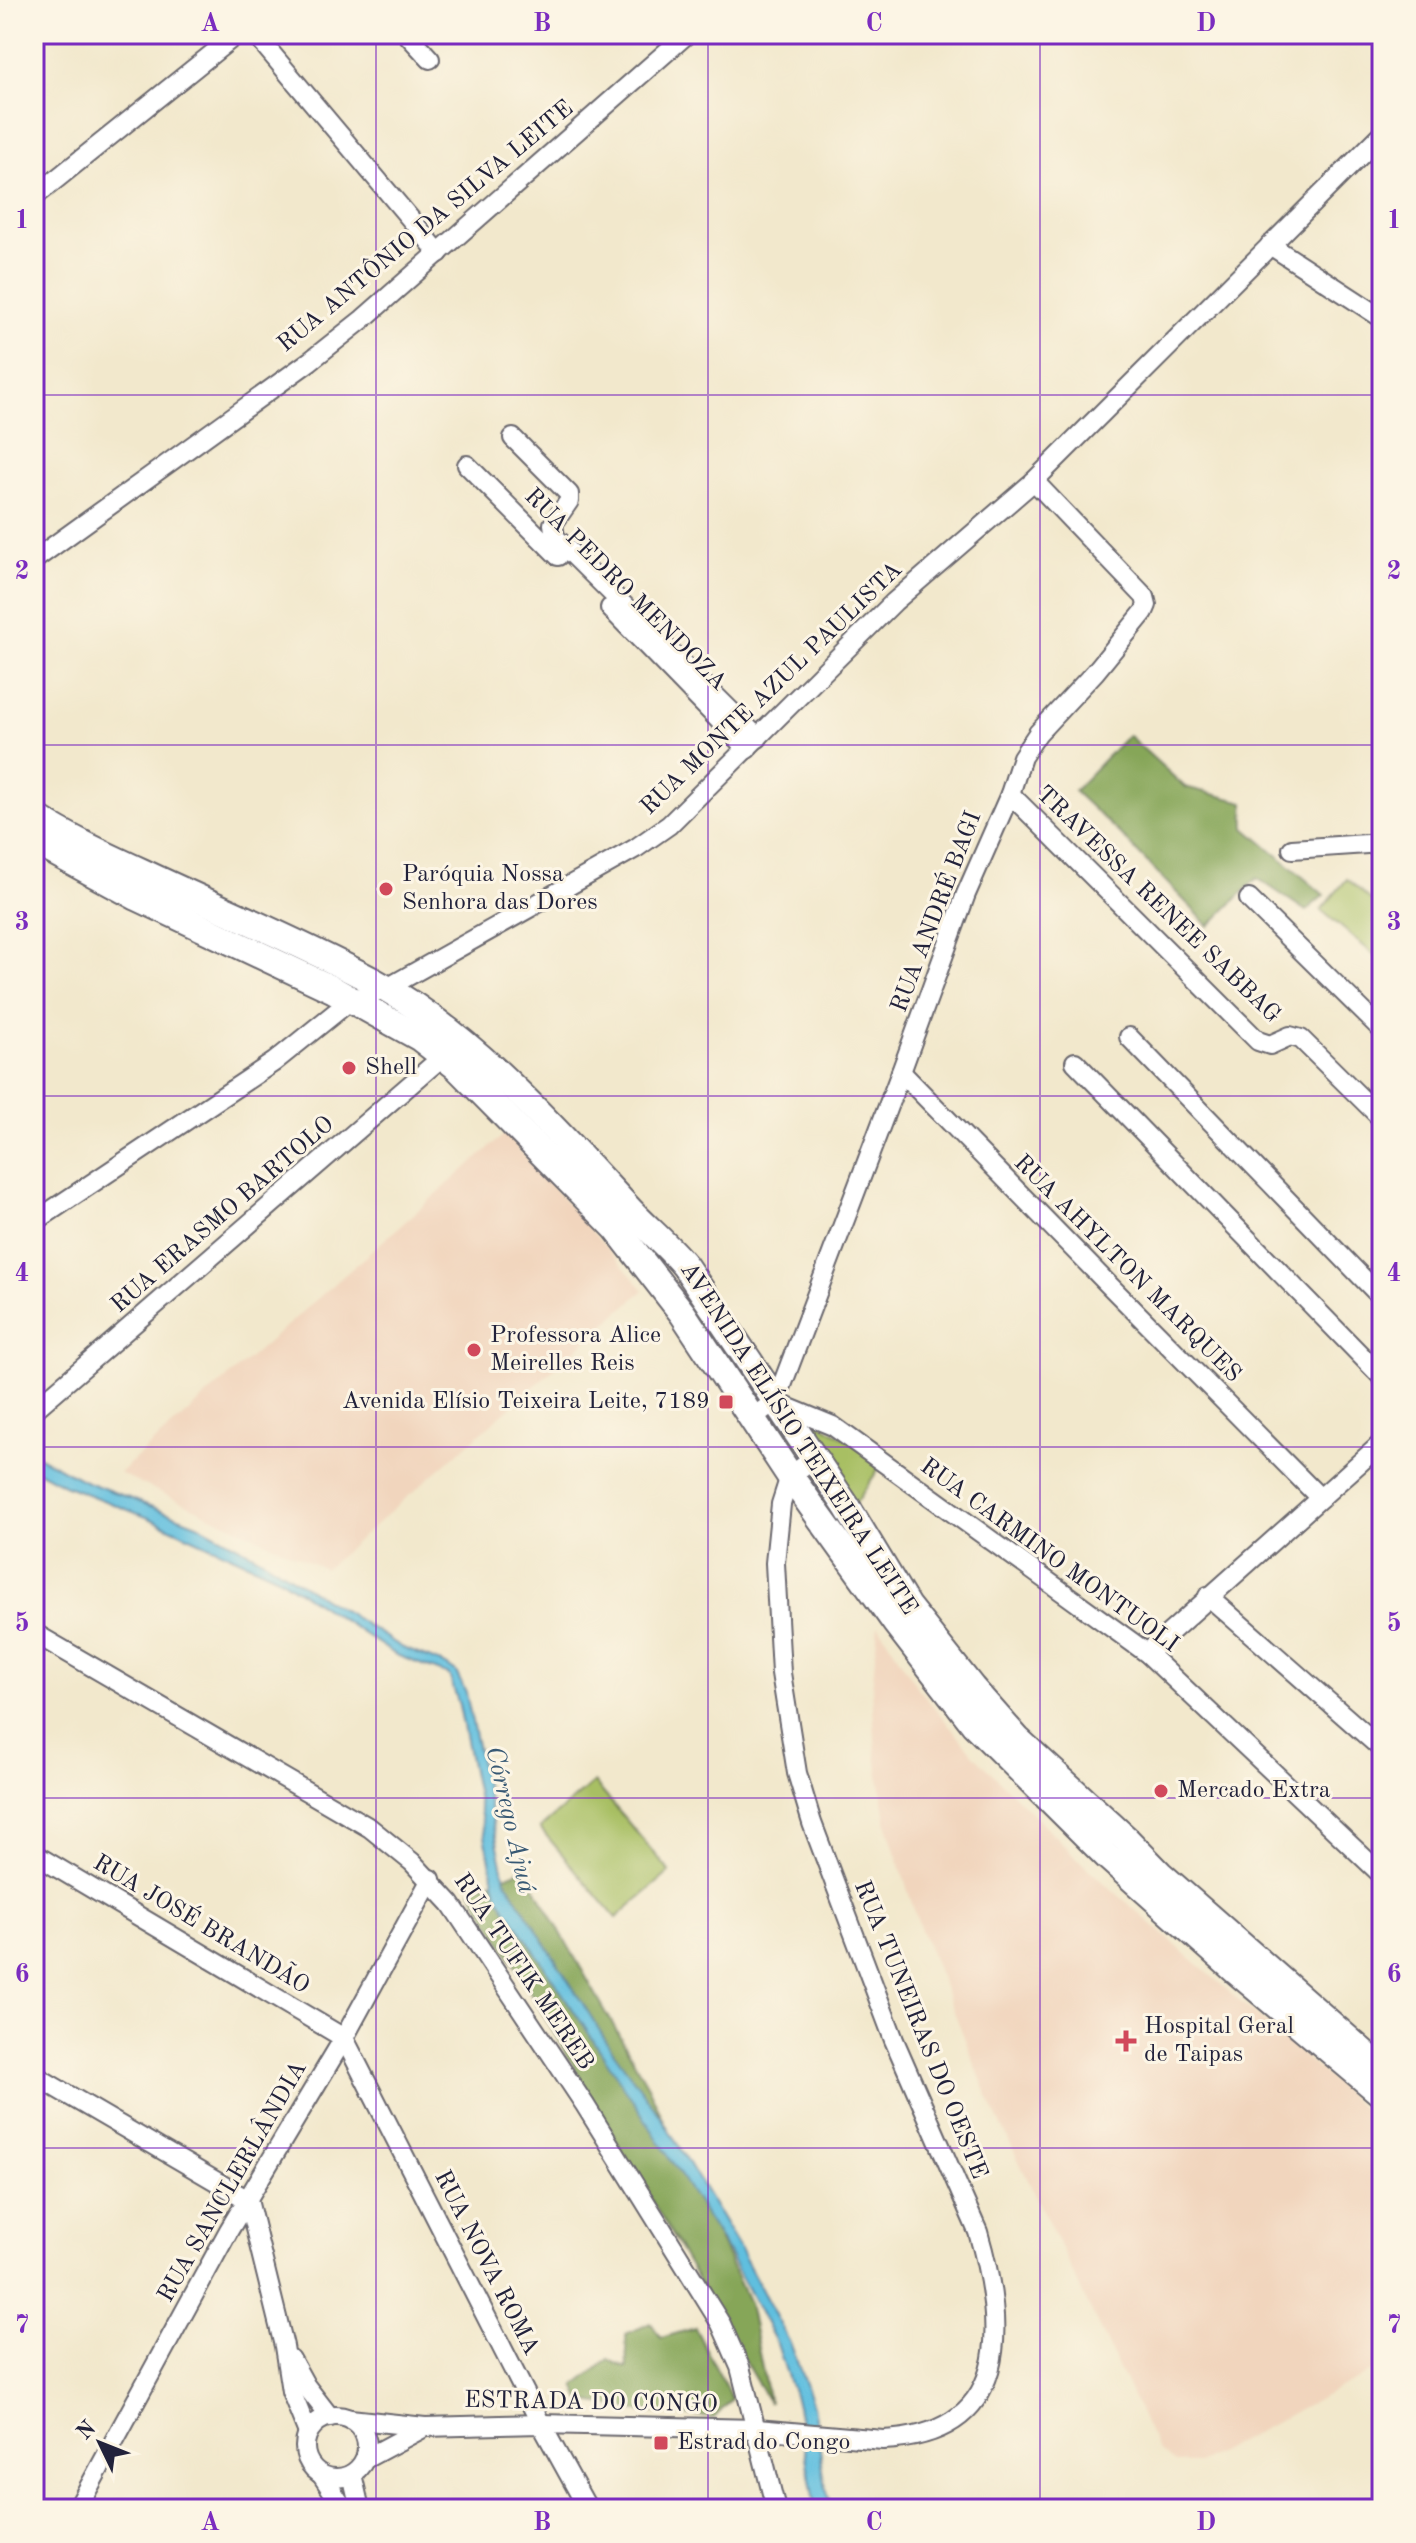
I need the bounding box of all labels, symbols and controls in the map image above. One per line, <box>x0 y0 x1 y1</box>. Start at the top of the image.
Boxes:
text: A <box>200 11 220 37</box>
text: B <box>533 11 551 37</box>
text: C <box>865 11 883 37</box>
text: D <box>1196 11 1216 37</box>
street label: RUA ANTÔNIO DA SILVA LEITE <box>271 94 578 357</box>
text: 1 <box>14 208 30 234</box>
text: 1 <box>1386 208 1402 234</box>
street label: RUA PEDRO MENDOZA <box>519 484 731 696</box>
street label: RUA MONTE AZUL PAULISTA <box>637 558 907 820</box>
text: 2 <box>14 559 30 585</box>
text: 2 <box>1386 559 1402 585</box>
street label: TRAVESSA RENEE SABBAG <box>1031 782 1285 1028</box>
street label: RUA ANDRÉ BAGI <box>884 807 986 1016</box>
place label: Paróquia Nossa Senhora das Dores <box>402 863 598 915</box>
marker: Paróquia Nossa Senhora das Dores <box>377 880 395 898</box>
text: 3 <box>14 910 30 936</box>
text: 3 <box>1386 910 1402 936</box>
place label: Shell <box>365 1056 417 1080</box>
marker: Shell <box>340 1059 358 1077</box>
street label: RUA ERASMO BARTOLO <box>107 1112 339 1318</box>
street label: RUA AHYLTON MARQUES <box>1009 1151 1245 1387</box>
street label: AVENIDA ELÍSIO TEIXEIRA LEITE <box>675 1256 924 1619</box>
text: 4 <box>14 1261 30 1287</box>
text: 4 <box>1386 1261 1402 1287</box>
place label: Professora Alice Meirelles Reis <box>490 1324 661 1376</box>
marker: Professora Alice Meirelles Reis <box>465 1341 483 1359</box>
place label: Avenida Elísio Teixeira Leite, 7189 <box>342 1390 710 1414</box>
marker: Avenida Elísio Teixeira Leite, 7189 <box>717 1393 735 1411</box>
street label: RUA CARMINO MONTUOLI <box>915 1454 1183 1658</box>
text: 5 <box>14 1611 30 1637</box>
text: 5 <box>1386 1611 1402 1637</box>
water label: Córrego Ajuá <box>480 1744 540 1896</box>
place label: Mercado Extra <box>1177 1779 1331 1803</box>
marker: Mercado Extra <box>1152 1782 1170 1800</box>
street label: RUA JOSÉ BRANDÃO <box>89 1848 315 1999</box>
street label: RUA TUFIK MEREB <box>448 1869 598 2075</box>
street label: RUA TUNEIRAS DO OESTE <box>849 1877 991 2183</box>
text: 6 <box>14 1962 30 1988</box>
text: 6 <box>1386 1962 1402 1988</box>
place label: Hospital Geral de Taipas <box>1144 2015 1294 2067</box>
marker: Hospital Geral de Taipas <box>1115 2030 1137 2052</box>
street label: RUA SANCLERLÂNDIA <box>151 2055 312 2307</box>
street label: RUA NOVA ROMA <box>429 2167 543 2359</box>
text: 7 <box>14 2313 30 2339</box>
text: 7 <box>1386 2313 1402 2339</box>
street label: ESTRADA DO CONGO <box>464 2389 718 2417</box>
north arrow <box>60 2403 140 2483</box>
text: N <box>73 2417 101 2444</box>
place label: Estrad do Congo <box>677 2431 850 2455</box>
marker: Estrad do Congo <box>652 2434 670 2452</box>
text: A <box>200 2510 220 2536</box>
text: B <box>533 2510 551 2536</box>
text: C <box>865 2510 883 2536</box>
text: D <box>1196 2510 1216 2536</box>

